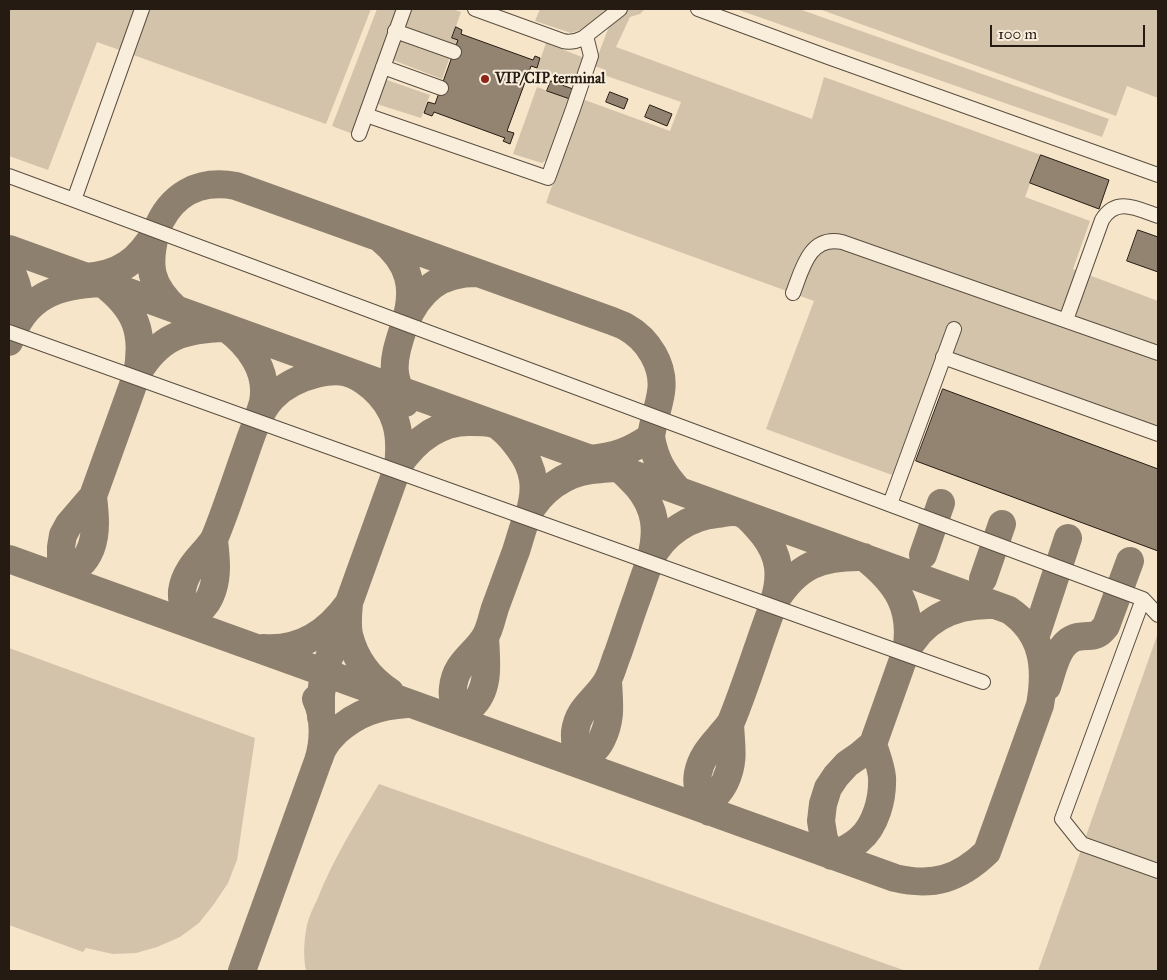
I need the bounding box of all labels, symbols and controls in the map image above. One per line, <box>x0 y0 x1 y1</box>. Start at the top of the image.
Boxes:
scale bar <box>992 15 1147 47</box>
text: 100 m <box>998 25 1037 43</box>
place label: VIP/CIP terminal <box>495 70 605 88</box>
marker: VIP/CIP terminal <box>479 73 491 85</box>

